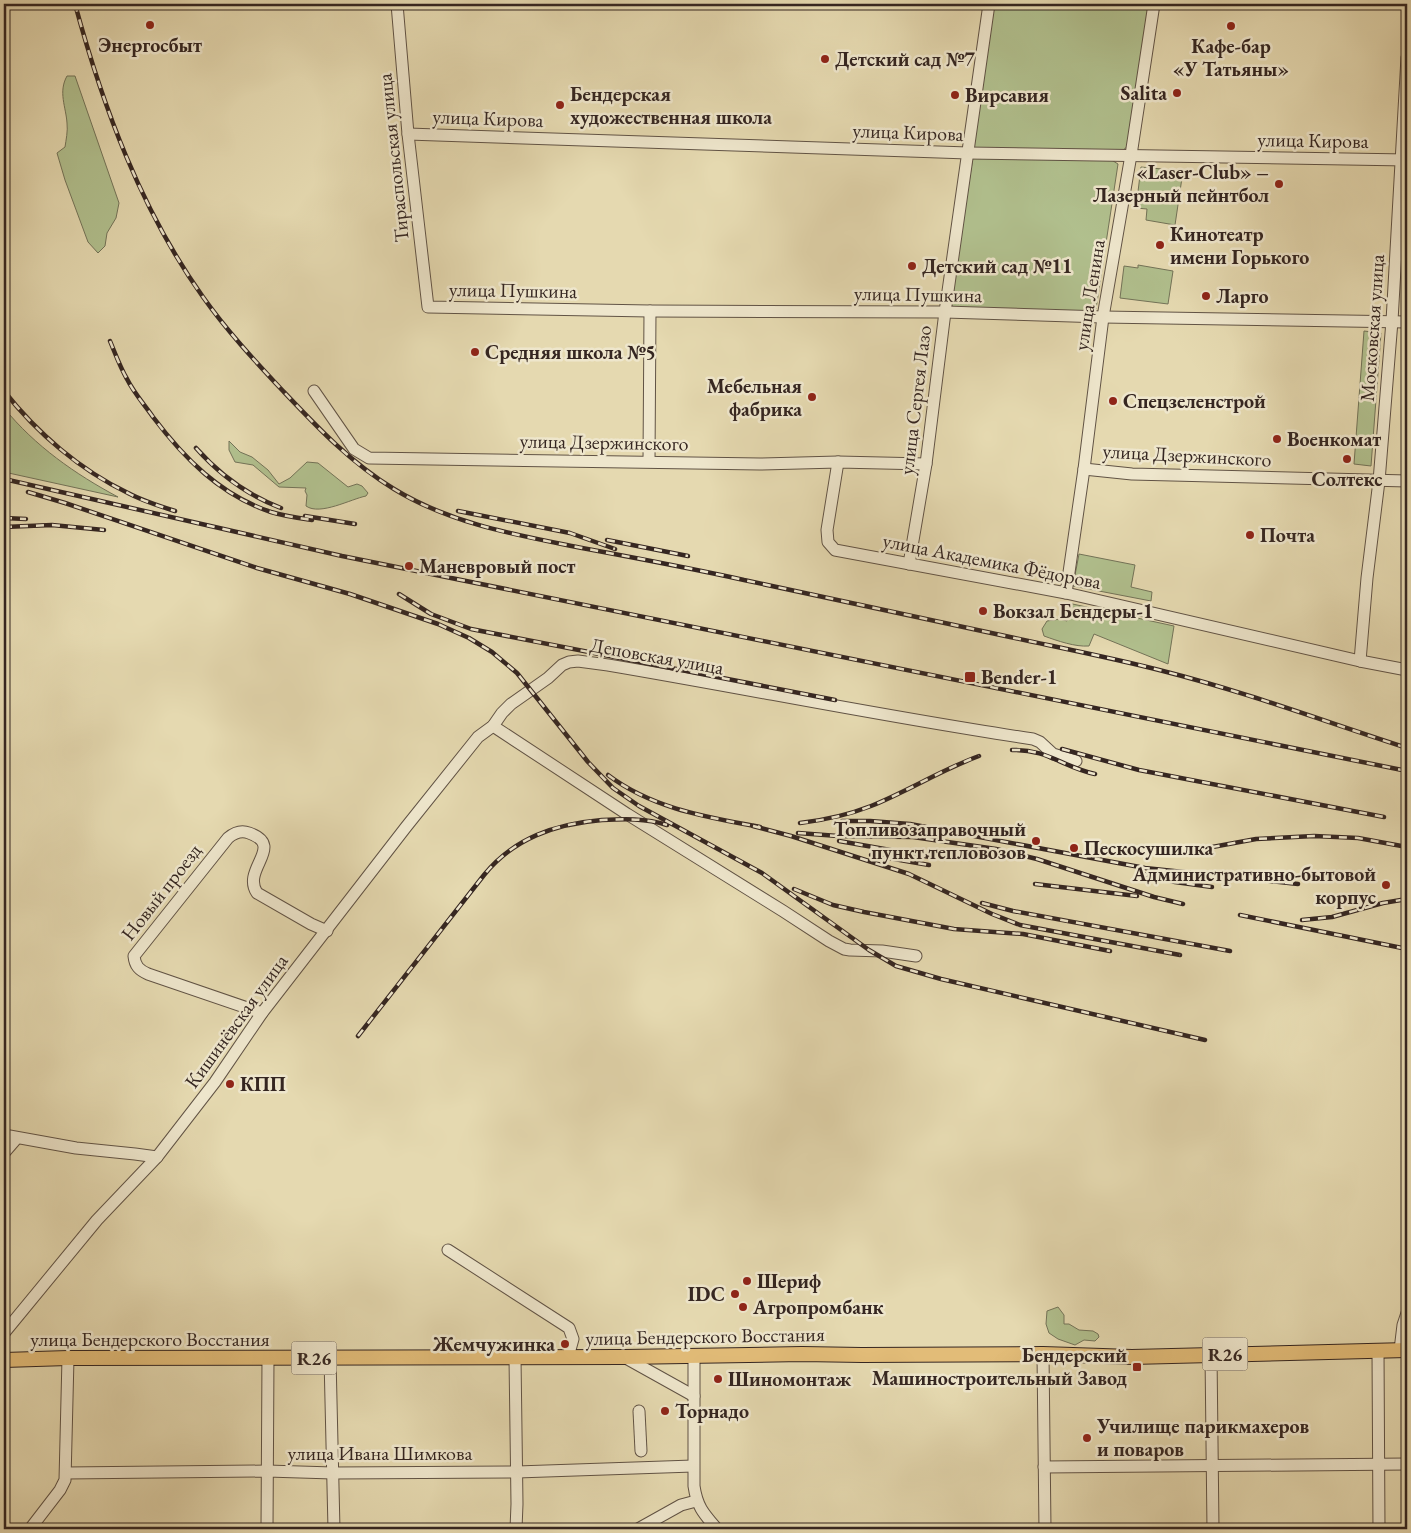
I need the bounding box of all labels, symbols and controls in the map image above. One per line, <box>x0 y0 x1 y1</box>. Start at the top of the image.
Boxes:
marker: Энергосбыт <box>144 19 156 31</box>
marker: Кафе-бар «У Татьяны» <box>1225 20 1237 32</box>
place label: Энергосбыт <box>98 32 202 58</box>
place label: Кафе-бар «У Татьяны» <box>1173 33 1289 82</box>
place label: Детский сад №7 <box>835 46 975 72</box>
marker: Детский сад №7 <box>819 53 831 65</box>
street label: Тираспольская улица <box>371 72 415 244</box>
place label: Salita <box>1121 80 1167 106</box>
place label: Бендерская художественная школа <box>570 81 772 130</box>
place label: Вирсавия <box>965 82 1049 108</box>
marker: Salita <box>1171 87 1183 99</box>
marker: Вирсавия <box>949 89 961 101</box>
marker: Бендерская художественная школа <box>554 99 566 111</box>
street label: улица Кирова <box>432 103 544 133</box>
street label: улица Кирова <box>852 117 964 147</box>
street label: улица Кирова <box>1257 126 1369 154</box>
place label: «Laser-Club» – Лазерный пейнтбол <box>1093 159 1269 208</box>
marker: «Laser-Club» – Лазерный пейнтбол <box>1273 178 1285 190</box>
place label: Кинотеатр имени Горького <box>1170 221 1309 270</box>
street label: улица Ленина <box>1067 238 1111 352</box>
marker: Кинотеатр имени Горького <box>1154 239 1166 251</box>
place label: Детский сад №11 <box>922 253 1072 279</box>
street label: Московская улица <box>1354 253 1390 403</box>
marker: Детский сад №11 <box>906 260 918 272</box>
street label: улица Пушкина <box>449 276 577 304</box>
street label: улица Пушкина <box>854 280 982 308</box>
place label: Ларго <box>1216 283 1269 309</box>
marker: Ларго <box>1200 290 1212 302</box>
street label: улица Сергея Лазо <box>893 324 937 476</box>
place label: Средняя школа №5 <box>485 339 656 365</box>
marker: Средняя школа №5 <box>469 346 481 358</box>
place label: Мебельная фабрика <box>707 373 802 422</box>
place label: Спецзеленстрой <box>1123 388 1266 414</box>
marker: Мебельная фабрика <box>806 391 818 403</box>
marker: Спецзеленстрой <box>1107 395 1119 407</box>
place label: Военкомат <box>1287 426 1381 452</box>
street label: улица Дзержинского <box>519 428 689 456</box>
marker: Военкомат <box>1271 433 1283 445</box>
street label: улица Дзержинского <box>1102 438 1272 472</box>
marker: Солтекс <box>1341 453 1353 465</box>
place label: Солтекс <box>1311 466 1383 492</box>
place label: Почта <box>1260 522 1315 548</box>
street label: улица Академика Фёдорова <box>881 527 1103 595</box>
marker: Почта <box>1244 529 1256 541</box>
place label: Маневровый пост <box>419 553 575 579</box>
marker: Маневровый пост <box>403 560 415 572</box>
place label: Вокзал Бендеры-1 <box>993 598 1153 624</box>
marker: Вокзал Бендеры-1 <box>977 605 989 617</box>
street label: Деповская улица <box>588 631 726 681</box>
place label: Bender-1 <box>981 664 1057 690</box>
marker: Bender-1 <box>963 670 977 684</box>
place label: Топливозаправочный пункт тепловозов <box>833 816 1026 865</box>
marker: Топливозаправочный пункт тепловозов <box>1030 835 1042 847</box>
place label: Пескосушилка <box>1084 835 1214 861</box>
street label: Новый проезд <box>115 838 207 946</box>
marker: Пескосушилка <box>1068 842 1080 854</box>
place label: Административно-бытовой корпус <box>1131 861 1376 910</box>
marker: Административно-бытовой корпус <box>1380 879 1392 891</box>
street label: Кишинёвская улица <box>179 949 293 1093</box>
place label: КПП <box>240 1071 286 1097</box>
marker: КПП <box>224 1078 236 1090</box>
place label: Шериф <box>757 1268 821 1294</box>
marker: Шериф <box>741 1275 753 1287</box>
place label: IDC <box>688 1281 725 1307</box>
marker: IDC <box>729 1288 741 1300</box>
place label: Агропромбанк <box>752 1294 884 1320</box>
marker: Агропромбанк <box>737 1301 749 1313</box>
street label: улица Бендерского Восстания <box>585 1321 825 1351</box>
street label: улица Бендерского Восстания <box>30 1326 270 1352</box>
place label: Жемчужинка <box>432 1331 555 1357</box>
marker: Жемчужинка <box>559 1338 571 1350</box>
road number: R26 <box>1202 1338 1248 1370</box>
road number: R26 <box>292 1342 336 1375</box>
place label: Бендерский Машиностроительный Завод <box>872 1342 1127 1391</box>
marker: Бендерский Машиностроительный Завод <box>1131 1361 1143 1373</box>
place label: Шиномонтаж <box>728 1366 851 1392</box>
marker: Шиномонтаж <box>712 1373 724 1385</box>
place label: Торнадо <box>675 1398 749 1424</box>
marker: Торнадо <box>659 1405 671 1417</box>
place label: Училище парикмахеров и поваров <box>1096 1413 1310 1462</box>
marker: Училище парикмахеров и поваров <box>1081 1432 1093 1444</box>
street label: улица Ивана Шимкова <box>288 1440 472 1466</box>

